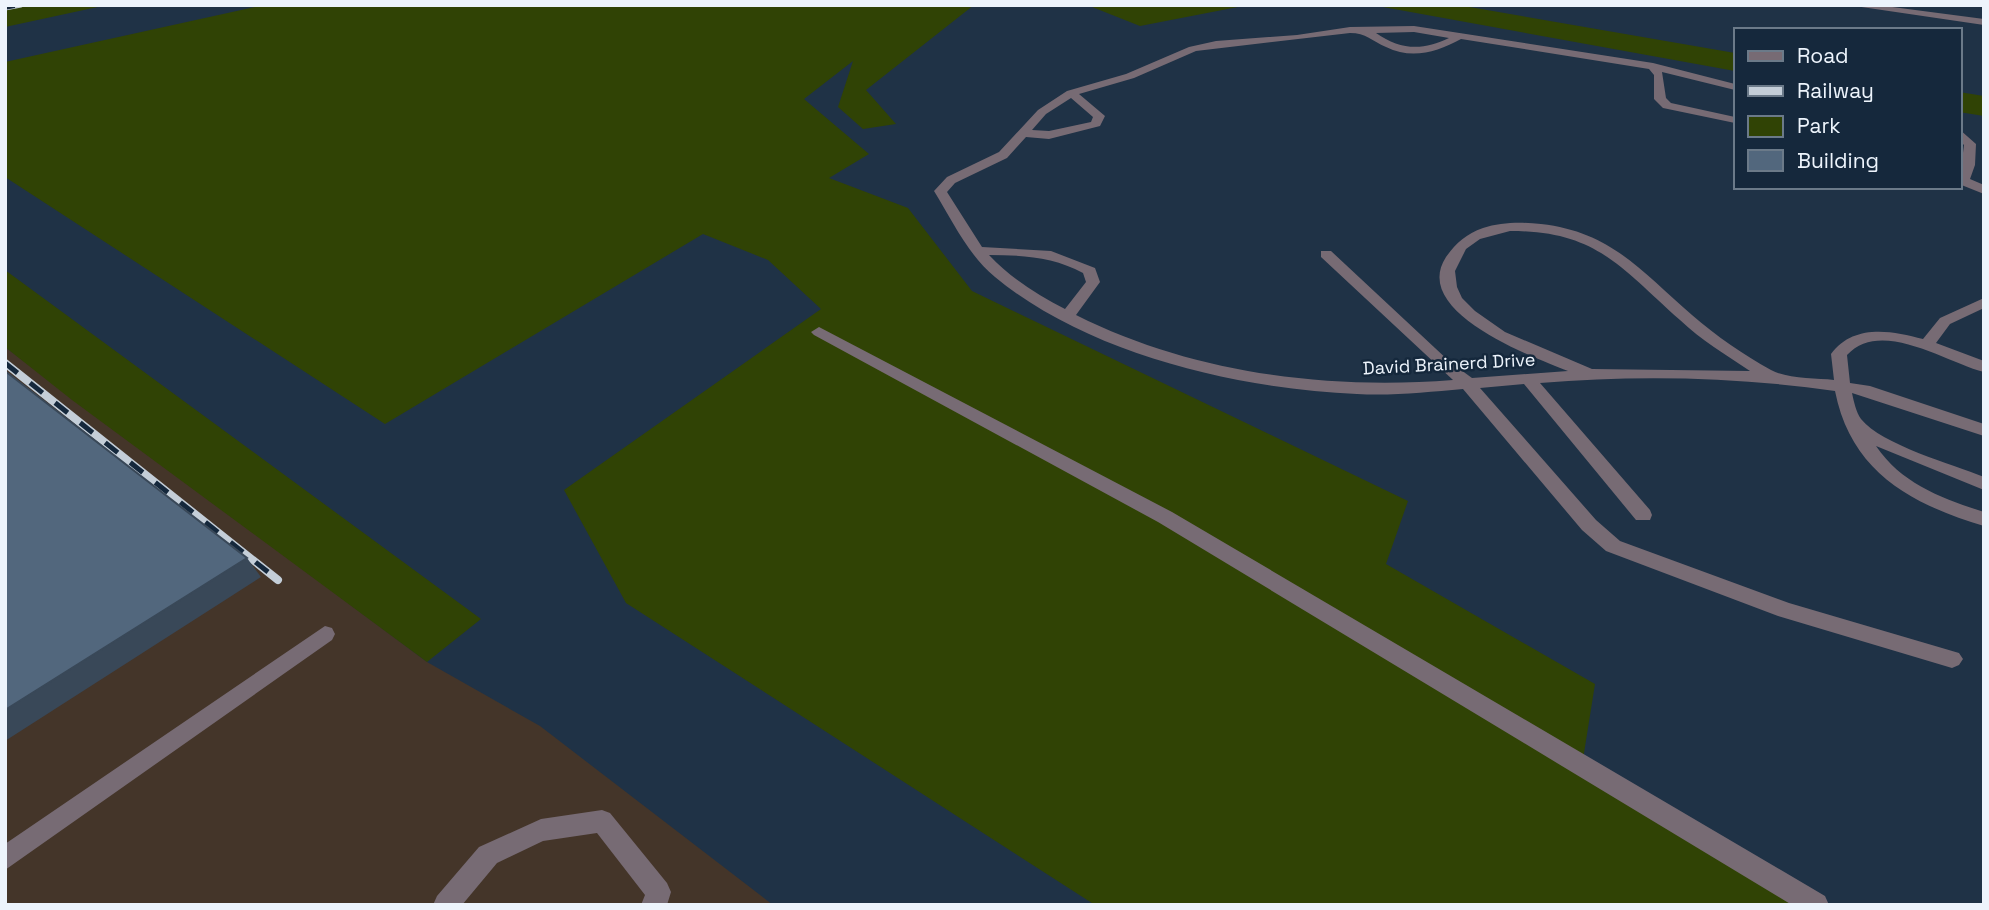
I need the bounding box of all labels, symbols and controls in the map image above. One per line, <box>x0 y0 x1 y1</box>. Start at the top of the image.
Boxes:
legend <box>1734 28 1961 189</box>
text: Road <box>1797 42 1849 69</box>
text: Railway <box>1797 77 1874 104</box>
text: Park <box>1797 112 1841 139</box>
text: Building <box>1797 147 1879 174</box>
street label: David Brainerd Drive <box>1362 347 1536 380</box>

